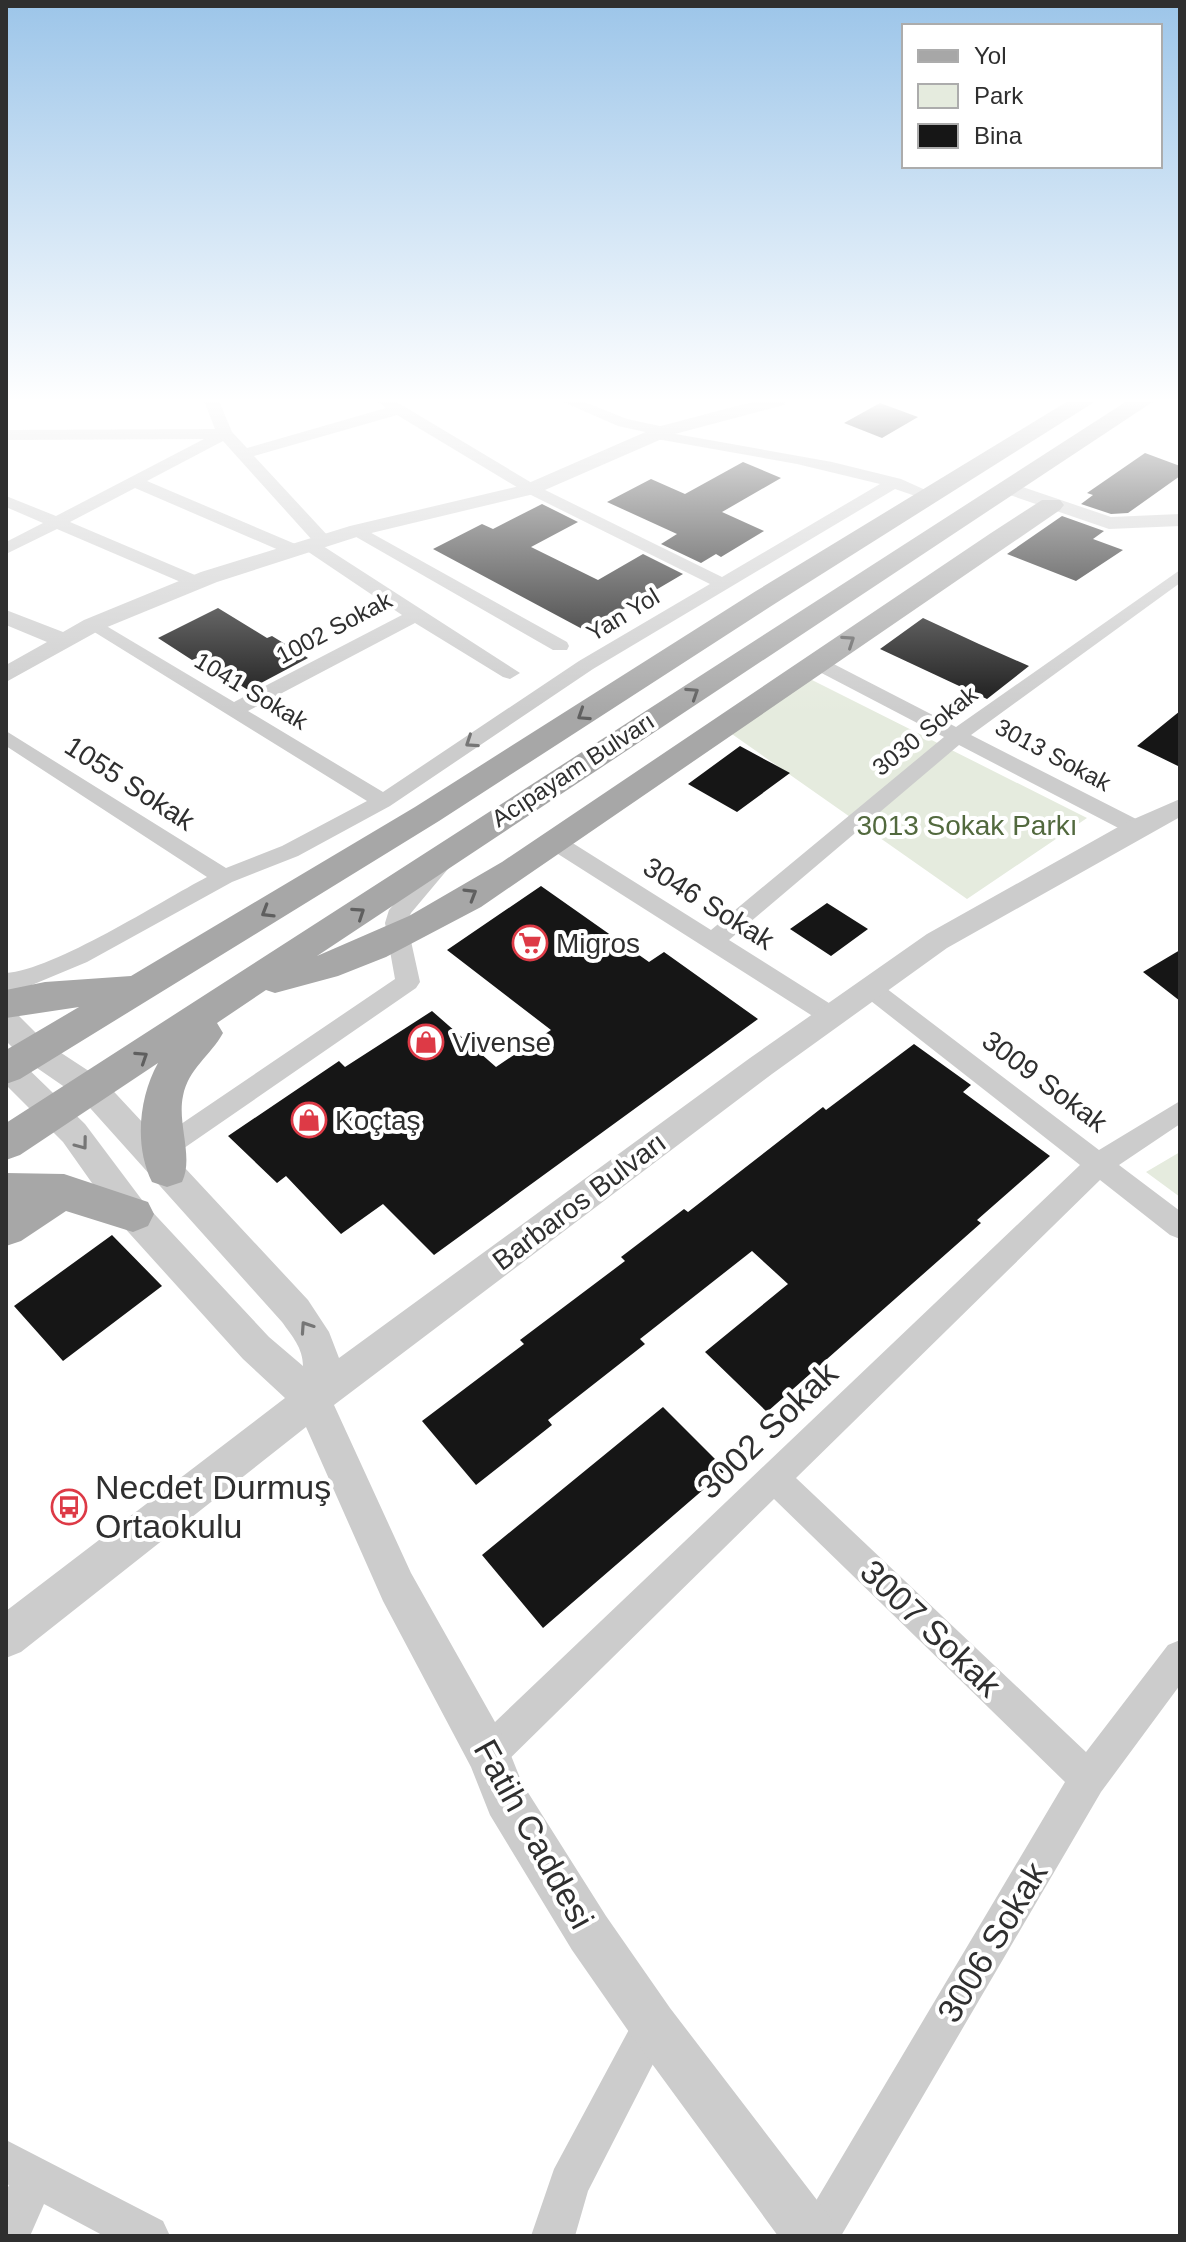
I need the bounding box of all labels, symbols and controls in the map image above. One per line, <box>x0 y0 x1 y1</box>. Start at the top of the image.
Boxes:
legend <box>902 24 1162 168</box>
text: Yol <box>974 42 1006 69</box>
text: Park <box>974 82 1024 109</box>
text: Bina <box>974 122 1023 149</box>
street label: Yan Yol <box>582 582 664 647</box>
street label: 1002 Sokak <box>271 585 397 669</box>
one-way arrow <box>841 635 855 650</box>
street label: 1041 Sokak <box>190 646 313 735</box>
street label: 3030 Sokak <box>867 680 983 781</box>
one-way arrow <box>684 687 698 702</box>
one-way arrow <box>577 706 592 721</box>
street label: Acıpayam Bulvarı <box>487 707 659 832</box>
street label: 3013 Sokak <box>991 713 1116 797</box>
street label: 1055 Sokak <box>59 730 201 837</box>
one-way arrow <box>465 732 480 747</box>
park label: 3013 Sokak Parkı <box>856 810 1078 841</box>
street label: 3046 Sokak <box>638 851 781 956</box>
one-way arrow <box>462 889 477 904</box>
one-way arrow <box>261 902 276 917</box>
one-way arrow <box>350 907 364 922</box>
supermarket icon: Migros <box>511 924 549 962</box>
place label: Migros <box>556 928 640 959</box>
shop icon: Vivense <box>407 1023 445 1061</box>
street label: 3009 Sokak <box>976 1025 1114 1139</box>
place label: Vivense <box>452 1027 551 1058</box>
one-way arrow <box>134 1051 148 1066</box>
shop icon: Koçtaş <box>290 1101 328 1139</box>
place label: Koçtaş <box>335 1105 421 1136</box>
street label: Barbaros Bulvarı <box>487 1126 672 1277</box>
one-way arrow <box>72 1135 86 1149</box>
one-way arrow <box>301 1321 316 1336</box>
street label: 3002 Sokak <box>689 1353 846 1506</box>
place label: Necdet Durmuş Ortaokulu <box>95 1468 331 1545</box>
bus stop icon: Necdet Durmuş Ortaokulu <box>50 1488 88 1526</box>
street label: 3007 Sokak <box>853 1552 1010 1705</box>
street label: Fatih Caddesi <box>467 1733 601 1935</box>
street label: 3006 Sokak <box>929 1854 1055 2029</box>

